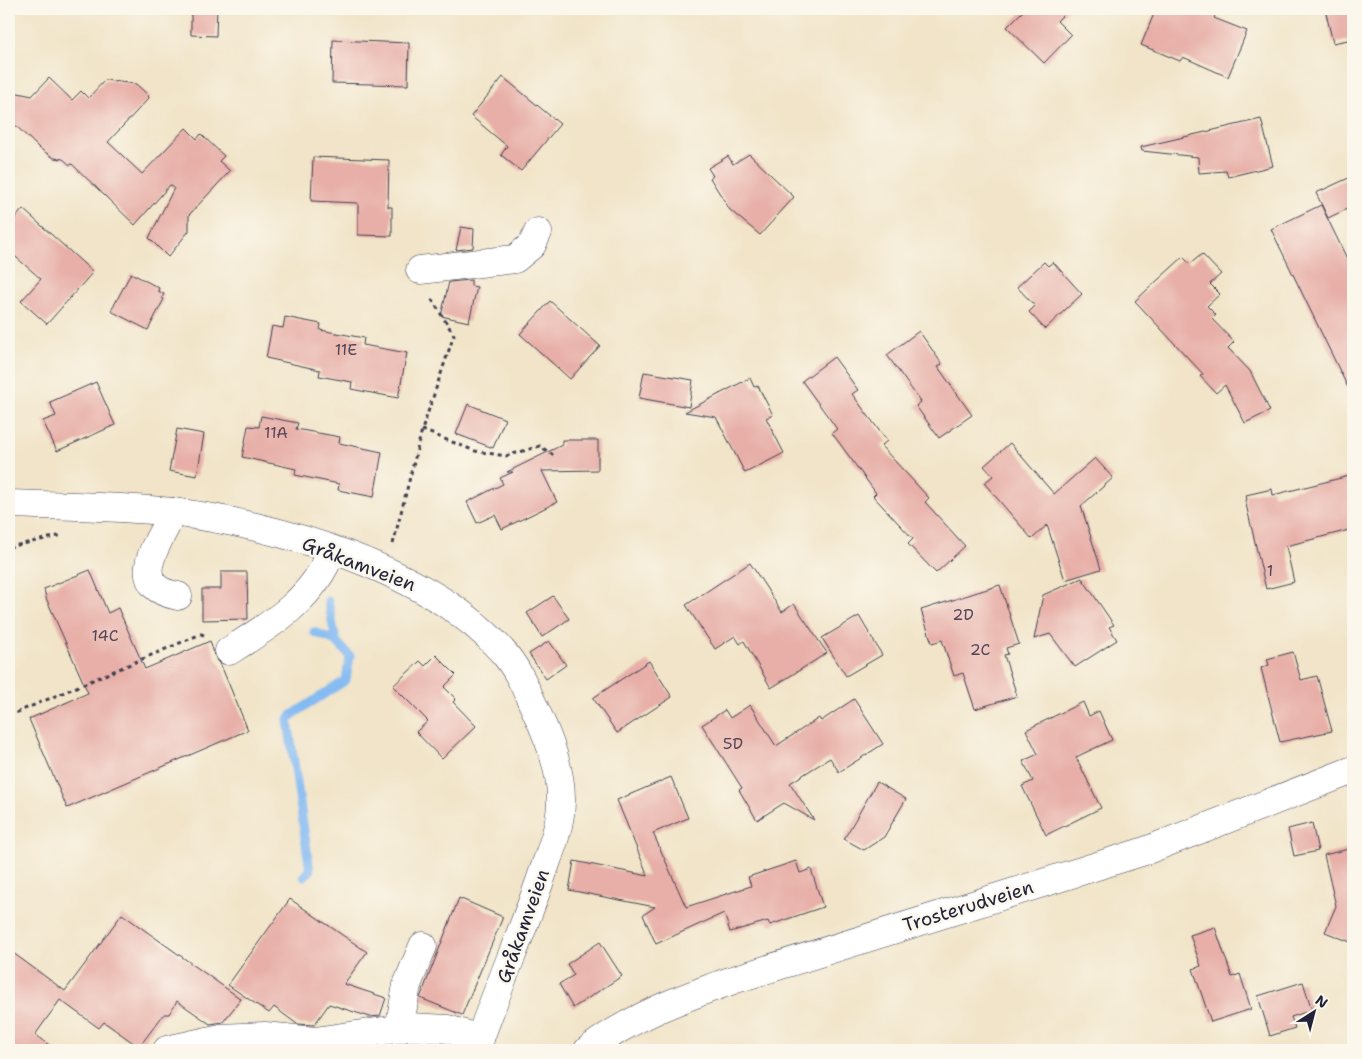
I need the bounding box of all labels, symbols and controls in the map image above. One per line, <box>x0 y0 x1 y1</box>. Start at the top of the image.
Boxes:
house number: 11E <box>335 339 357 360</box>
house number: 11A <box>264 422 288 443</box>
street label: Gråkamveien <box>299 531 419 597</box>
house number: 1 <box>1267 560 1273 581</box>
house number: 2D <box>952 604 974 625</box>
house number: 14C <box>92 625 119 646</box>
house number: 2C <box>970 639 990 660</box>
house number: 5D <box>723 733 743 754</box>
street label: Gråkamveien <box>491 865 555 987</box>
street label: Trosterudveien <box>900 874 1036 938</box>
north arrow <box>1290 986 1340 1036</box>
text: N <box>1312 991 1331 1012</box>

